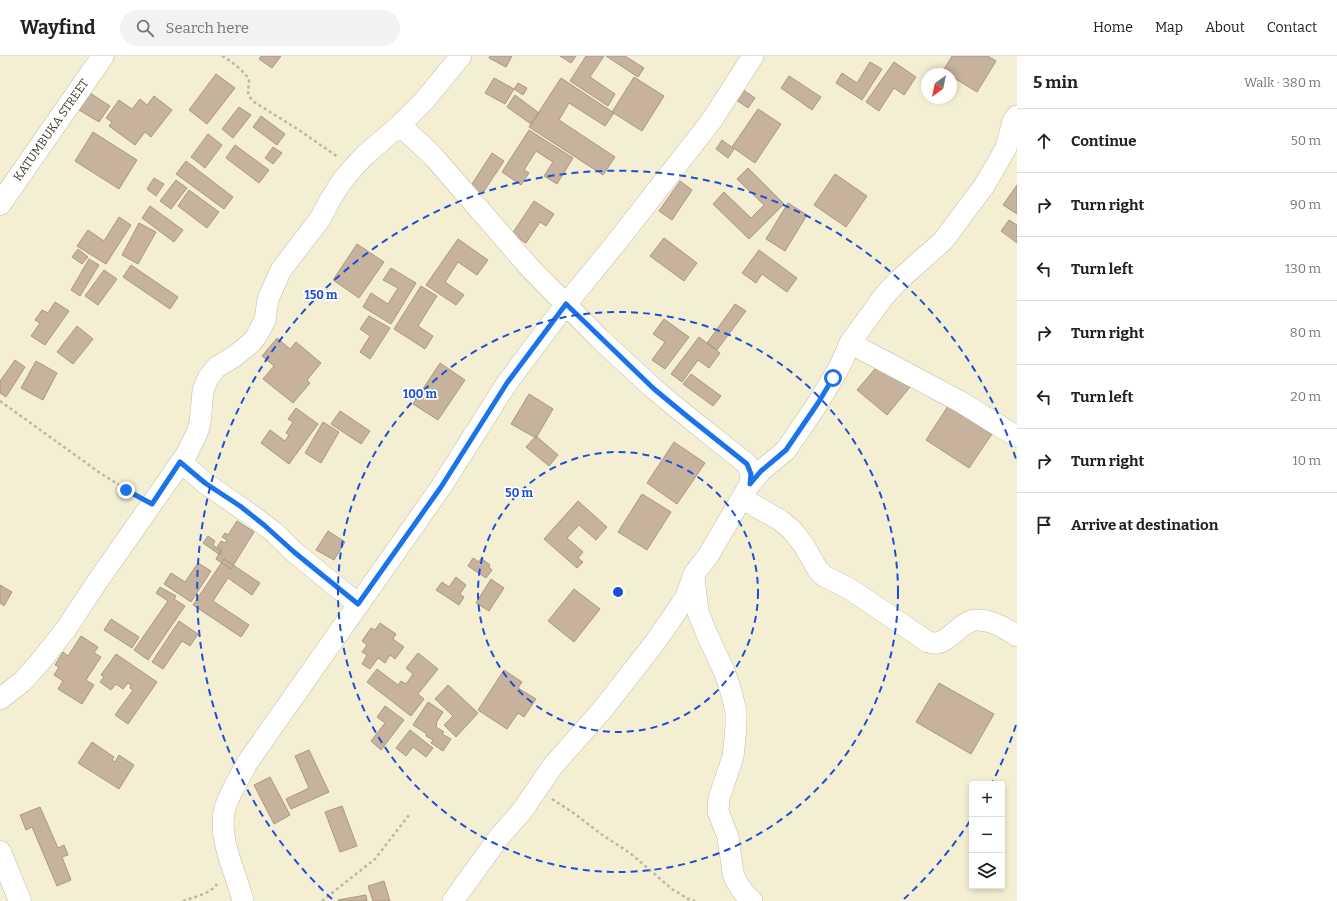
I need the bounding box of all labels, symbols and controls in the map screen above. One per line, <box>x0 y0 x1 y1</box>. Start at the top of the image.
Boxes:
search box <box>120 10 400 46</box>
text: Wayfind <box>20 16 96 39</box>
icon: search <box>134 17 156 39</box>
text: Search here <box>166 19 249 37</box>
text: Home <box>1093 19 1133 36</box>
text: Map <box>1155 19 1183 36</box>
text: About <box>1205 19 1245 36</box>
text: Contact <box>1267 19 1317 36</box>
north arrow <box>921 68 957 104</box>
text: 5 min <box>1033 72 1078 93</box>
text: Walk · 380 m <box>1244 75 1321 90</box>
street label: KATUMBUKA STREET <box>11 76 91 184</box>
icon: ahead <box>1033 130 1055 152</box>
text: Continue <box>1071 132 1137 150</box>
text: 50 m <box>1291 133 1321 148</box>
icon: right <box>1033 194 1055 216</box>
text: Turn right <box>1071 196 1144 214</box>
text: 90 m <box>1290 197 1321 212</box>
icon: left <box>1033 258 1055 280</box>
text: Turn left <box>1071 260 1133 278</box>
text: 130 m <box>1285 261 1321 276</box>
text: 150 m <box>305 288 338 302</box>
icon: right <box>1033 322 1055 344</box>
text: Turn right <box>1071 324 1144 342</box>
text: 80 m <box>1290 325 1321 340</box>
route start <box>824 369 842 387</box>
icon: left <box>1033 386 1055 408</box>
text: 100 m <box>403 387 438 401</box>
text: Turn left <box>1071 388 1133 406</box>
text: 20 m <box>1291 389 1321 404</box>
icon: right <box>1033 450 1055 472</box>
text: Turn right <box>1071 452 1144 470</box>
text: 10 m <box>1292 453 1321 468</box>
route end <box>117 481 135 499</box>
text: 50 m <box>505 486 533 500</box>
icon: arrive <box>1033 514 1055 536</box>
text: Arrive at destination <box>1071 516 1218 534</box>
centre of rings <box>611 585 625 599</box>
map controls <box>969 781 1005 889</box>
button: + <box>969 781 1005 817</box>
button: − <box>969 817 1005 853</box>
button: layers <box>969 853 1005 889</box>

